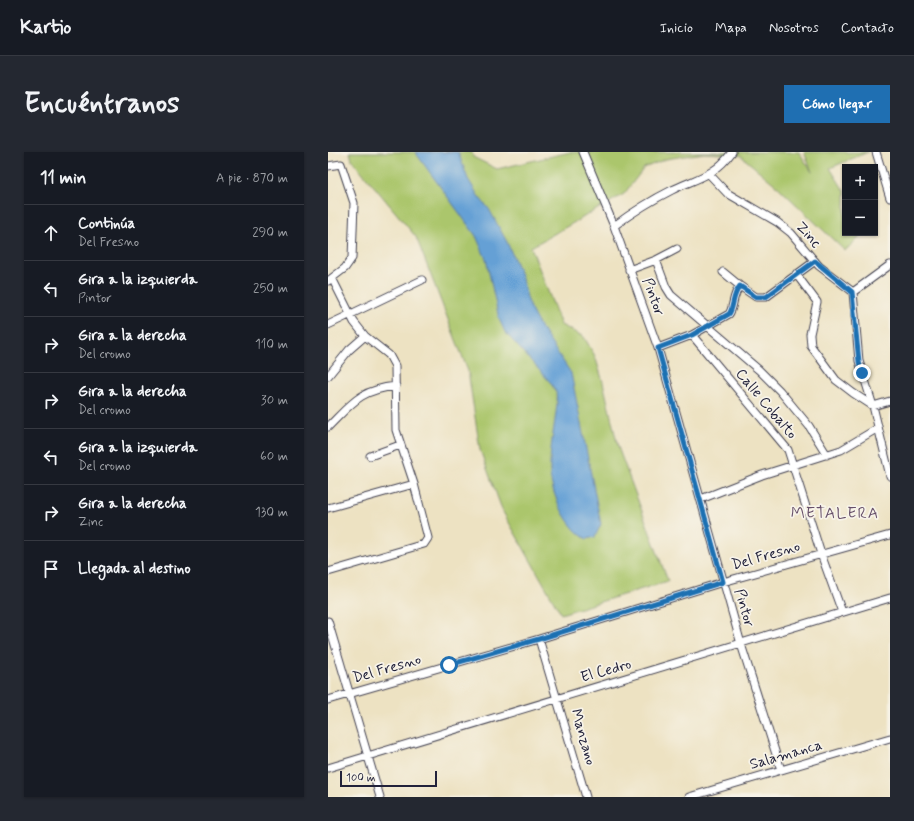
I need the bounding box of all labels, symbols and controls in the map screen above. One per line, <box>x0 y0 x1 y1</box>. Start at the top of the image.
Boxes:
text: Kartio <box>20 15 71 40</box>
text: Inicio <box>660 19 693 37</box>
text: Mapa <box>715 19 747 37</box>
text: Nosotros <box>769 19 819 37</box>
text: Contacto <box>841 19 894 37</box>
button: Cómo llegar <box>784 85 890 123</box>
text: Encuéntranos <box>24 86 180 123</box>
map controls <box>842 164 878 236</box>
button: + <box>842 164 878 200</box>
text: 11 min <box>40 167 86 189</box>
text: A pie · 870 m <box>216 170 288 187</box>
button: − <box>842 200 878 236</box>
text: Continúa <box>78 214 135 234</box>
street label: Zinc <box>791 218 825 253</box>
icon: ahead <box>40 222 62 244</box>
text: 290 m <box>252 224 288 241</box>
text: Del Fresno <box>78 234 139 251</box>
text: Gira a la izquierda <box>78 270 197 290</box>
street label: Pintor <box>637 275 669 319</box>
icon: left <box>40 278 62 300</box>
text: 250 m <box>253 280 288 297</box>
text: Pintor <box>78 290 112 307</box>
text: Gira a la derecha <box>78 326 187 346</box>
icon: right <box>40 334 62 356</box>
text: 110 m <box>255 336 288 353</box>
text: Del cromo <box>78 346 131 363</box>
route end <box>853 364 871 382</box>
street label: Calle Cobalto <box>731 365 801 443</box>
text: Gira a la derecha <box>78 382 187 402</box>
icon: right <box>40 390 62 412</box>
text: 30 m <box>261 392 288 409</box>
text: Del cromo <box>78 402 131 419</box>
text: Gira a la izquierda <box>78 438 197 458</box>
icon: left <box>40 446 62 468</box>
text: 60 m <box>260 448 288 465</box>
text: Del cromo <box>78 458 131 475</box>
text: Gira a la derecha <box>78 494 187 514</box>
icon: right <box>40 502 62 524</box>
district label: METALERA <box>791 503 879 524</box>
text: 130 m <box>255 504 288 521</box>
text: Zinc <box>78 514 103 531</box>
street label: Del Fresno <box>729 537 803 575</box>
icon: arrive <box>40 558 62 580</box>
text: Llegada al destino <box>78 559 191 579</box>
street label: Pintor <box>729 587 759 629</box>
street label: Del Fresno <box>350 650 424 688</box>
street label: El Cedro <box>578 654 634 688</box>
route start <box>440 656 458 674</box>
street label: Manzano <box>565 707 601 768</box>
street label: Salamanca <box>748 735 825 775</box>
scale bar <box>340 769 437 788</box>
text: 100 m <box>346 771 376 785</box>

